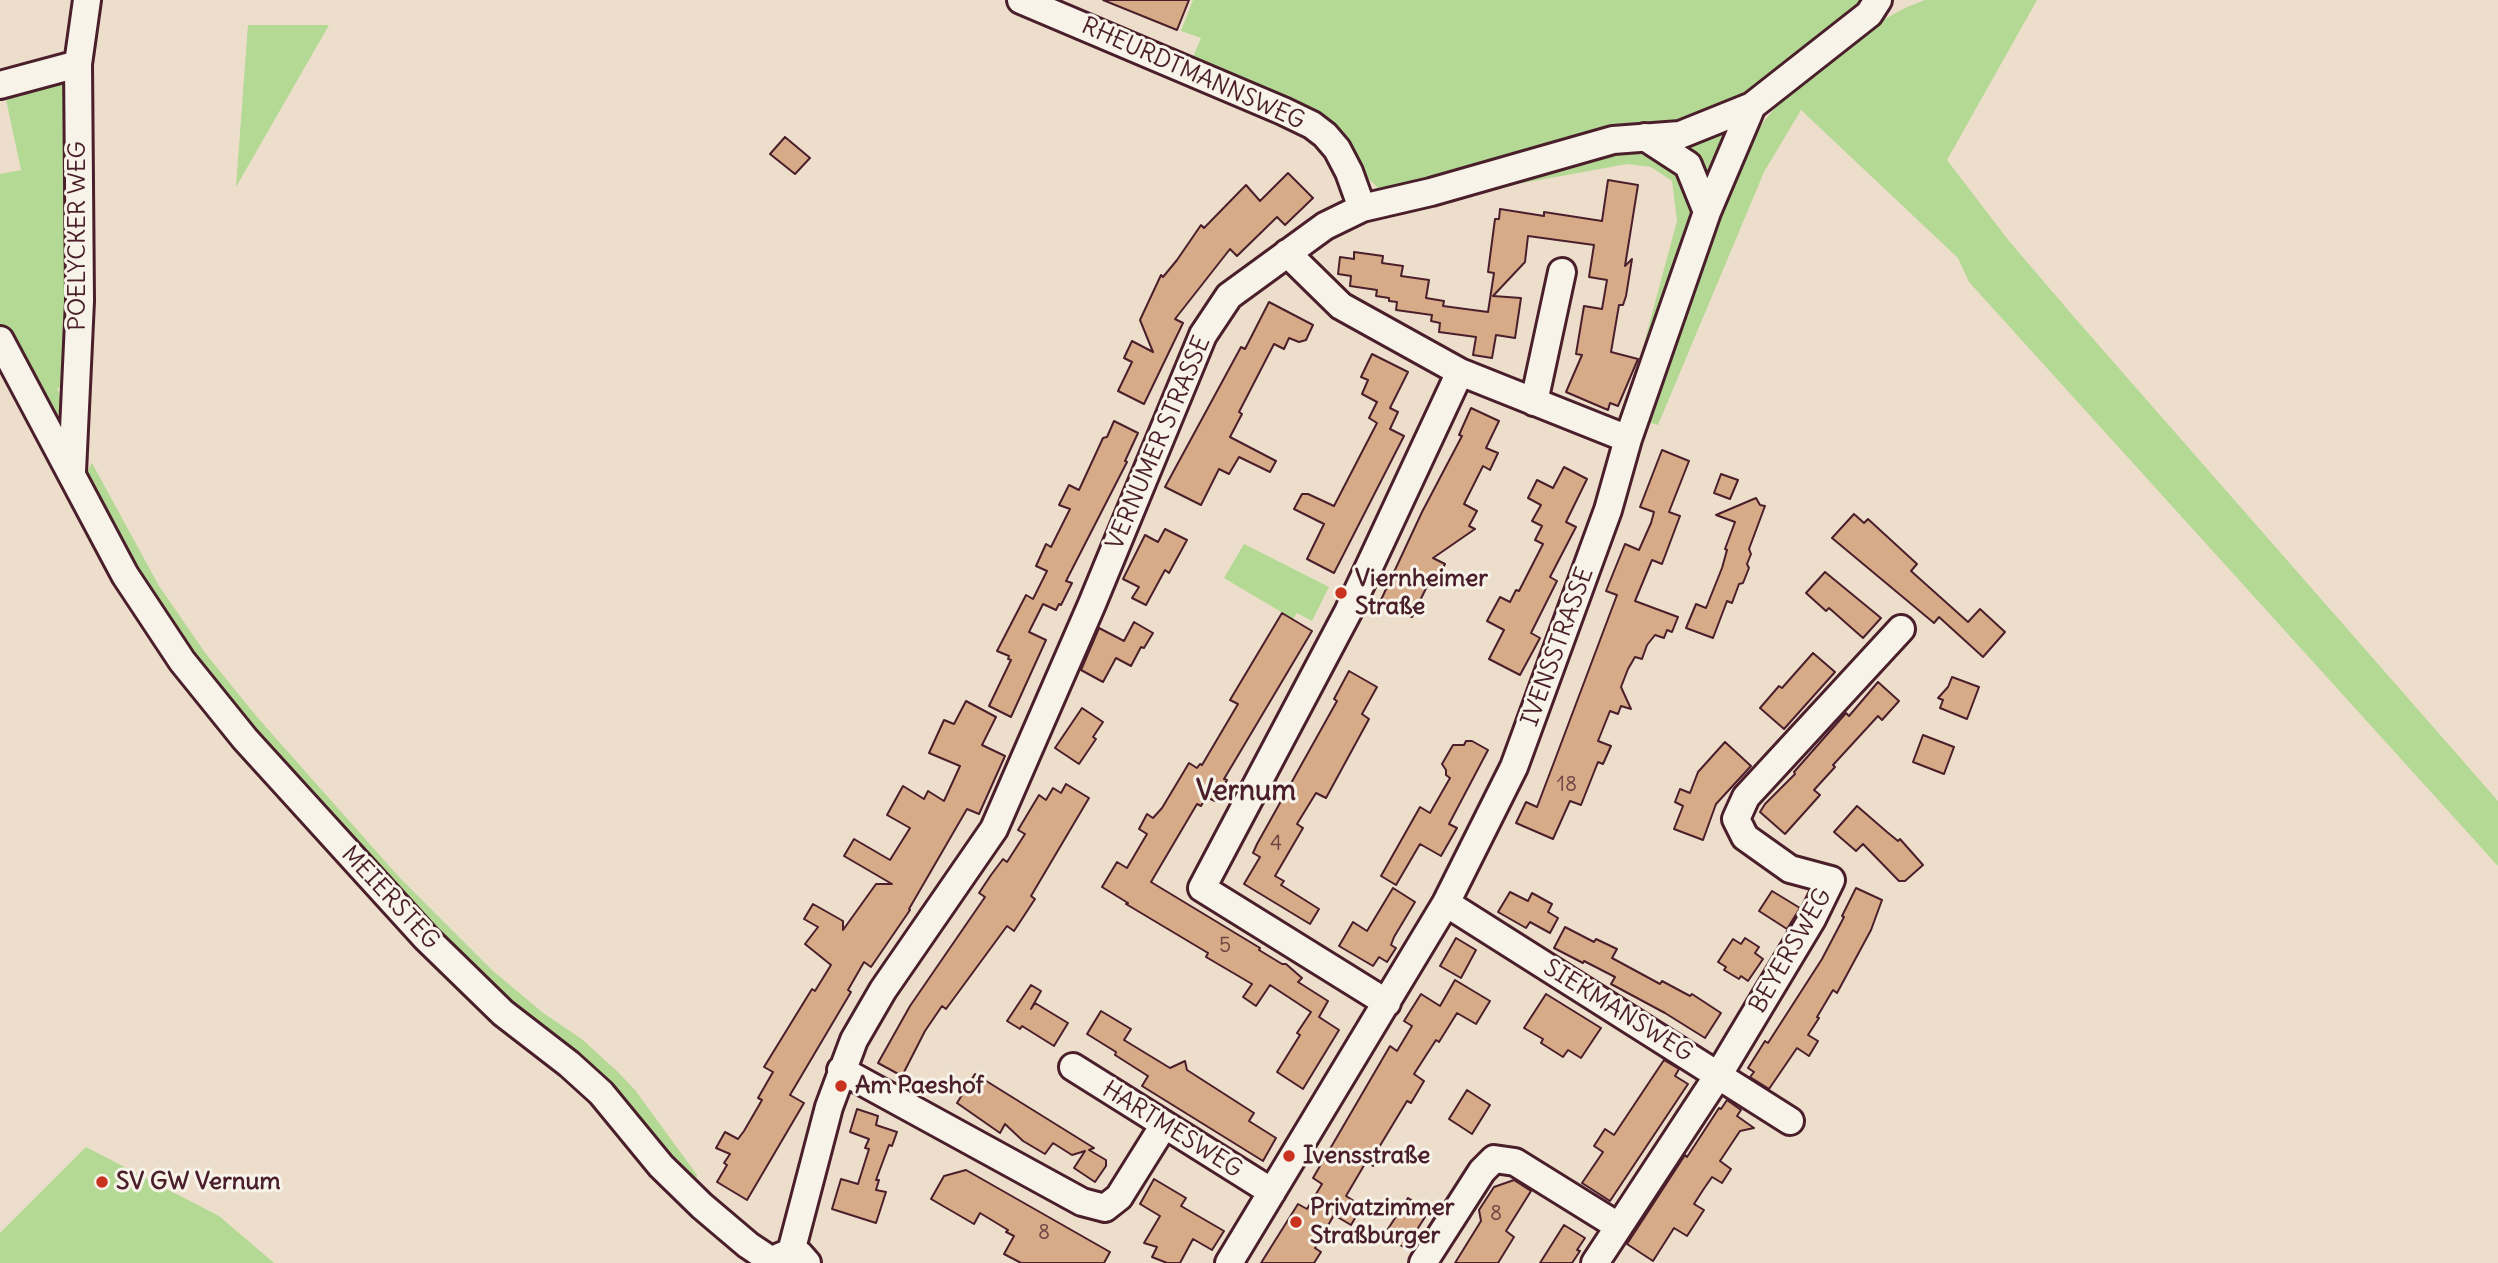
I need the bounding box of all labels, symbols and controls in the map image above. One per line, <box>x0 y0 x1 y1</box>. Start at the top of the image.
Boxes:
street label: RHEURDTMANNSWEG <box>1077 12 1309 136</box>
street label: POELYCKER WEG <box>64 141 92 331</box>
street label: VERNUMER STRASSE <box>1101 332 1217 554</box>
street label: IVENSSTRASSE <box>1516 564 1600 730</box>
place label: Viernheimer Straße <box>1355 565 1488 621</box>
marker: Viernheimer Straße <box>1333 585 1349 601</box>
house number: 18 <box>1557 772 1577 798</box>
district label: Vernum <box>1196 775 1296 809</box>
house number: 4 <box>1270 831 1282 857</box>
street label: MEIERSTEG <box>335 840 445 956</box>
street label: BEYERSWEG <box>1744 884 1838 1018</box>
house number: 5 <box>1219 933 1231 959</box>
street label: SIEKMANSWEG <box>1538 954 1698 1068</box>
place label: Am Paeshof <box>855 1072 983 1100</box>
street label: HARTMESWEG <box>1097 1076 1247 1184</box>
marker: Am Paeshof <box>833 1078 849 1094</box>
place label: Ivensstraße <box>1303 1142 1430 1170</box>
marker: Ivensstraße <box>1281 1148 1297 1164</box>
place label: SV GW Vernum <box>116 1168 281 1196</box>
marker: SV GW Vernum <box>94 1174 110 1190</box>
place label: Privatzimmer Straßburger <box>1310 1194 1455 1250</box>
house number: 8 <box>1490 1201 1502 1227</box>
marker: Privatzimmer Straßburger <box>1288 1214 1304 1230</box>
house number: 8 <box>1038 1220 1050 1246</box>

